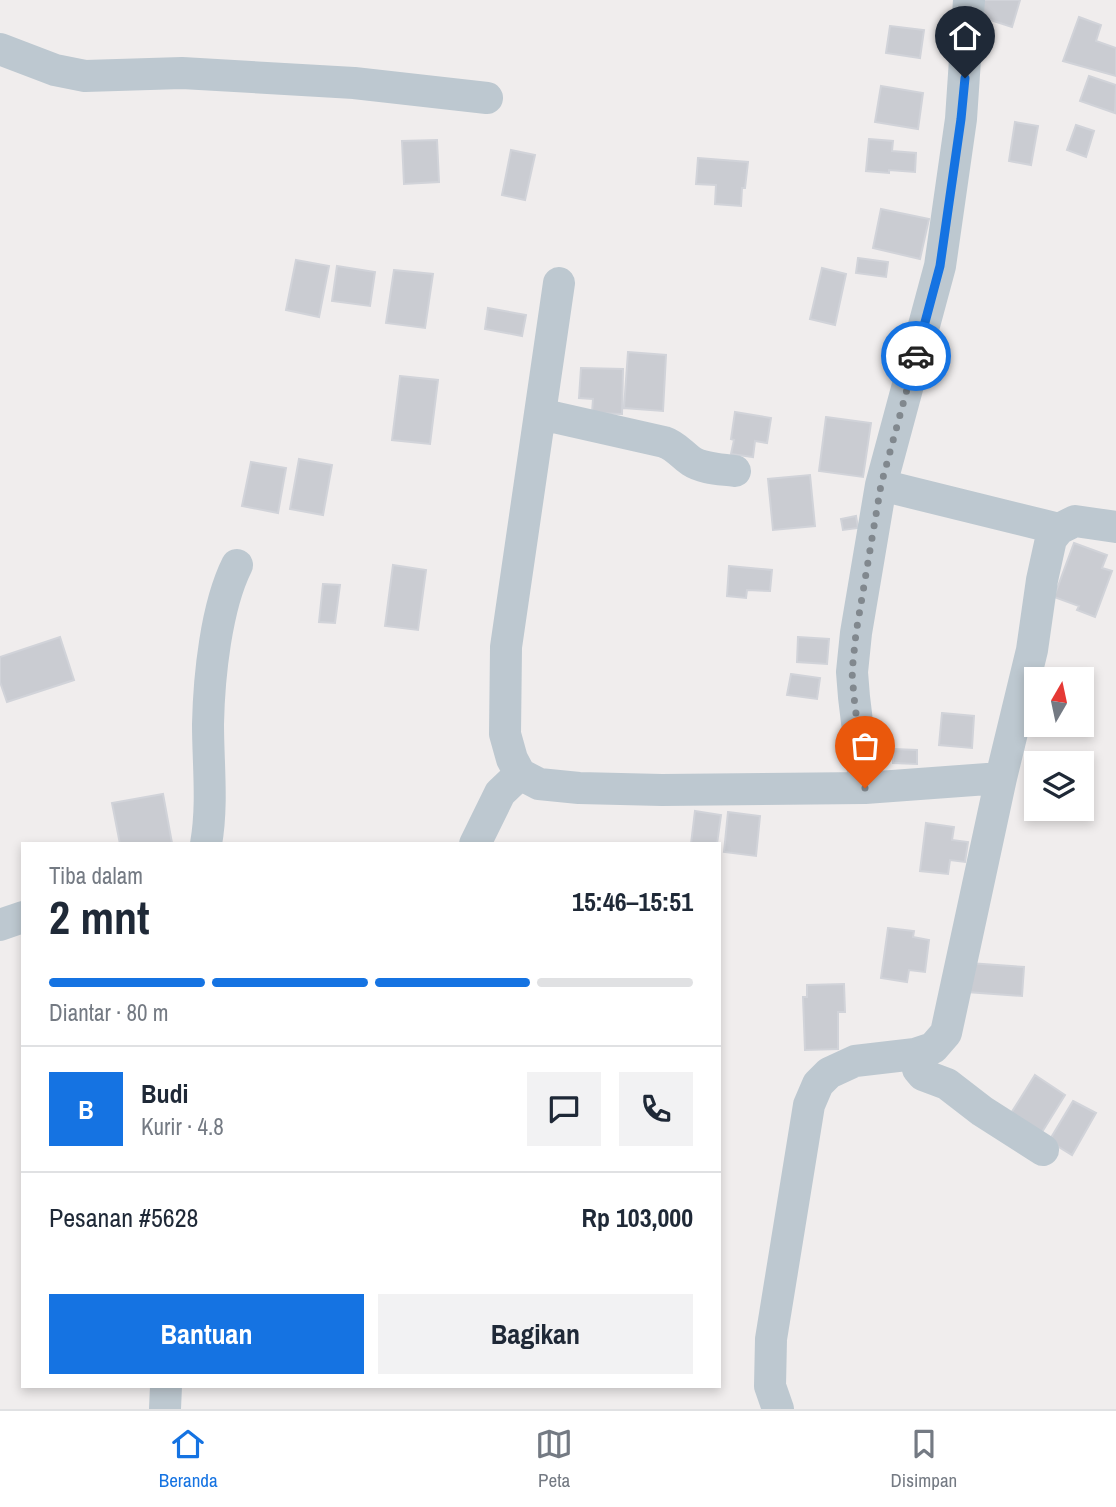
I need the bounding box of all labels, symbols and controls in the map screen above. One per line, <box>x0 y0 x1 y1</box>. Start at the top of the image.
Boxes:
pin <box>935 6 995 78</box>
icon: home <box>946 17 984 55</box>
courier <box>881 321 951 391</box>
icon: car <box>897 337 935 375</box>
north arrow <box>1024 667 1094 737</box>
map controls <box>1024 667 1094 821</box>
pin <box>835 716 895 788</box>
icon: bag <box>846 727 884 765</box>
button: layers <box>1024 751 1094 821</box>
text: Tiba dalam <box>49 860 143 891</box>
text: 15:46–15:51 <box>572 884 693 919</box>
text: 2 mnt <box>49 886 150 948</box>
text: Diantar · 80 m <box>49 997 169 1028</box>
button: chat <box>527 1072 601 1146</box>
button: phone <box>619 1072 693 1146</box>
text: Budi <box>141 1076 188 1111</box>
text: B <box>78 1092 94 1127</box>
text: Kurir · 4.8 <box>141 1111 224 1142</box>
text: Pesanan #5628 <box>49 1200 198 1235</box>
text: Rp 103,000 <box>582 1200 693 1235</box>
button: Bantuan <box>49 1294 364 1374</box>
button: Bagikan <box>378 1294 693 1374</box>
tab: Beranda <box>159 1425 218 1493</box>
tab: Peta <box>535 1425 573 1493</box>
tab: Disimpan <box>891 1425 957 1493</box>

